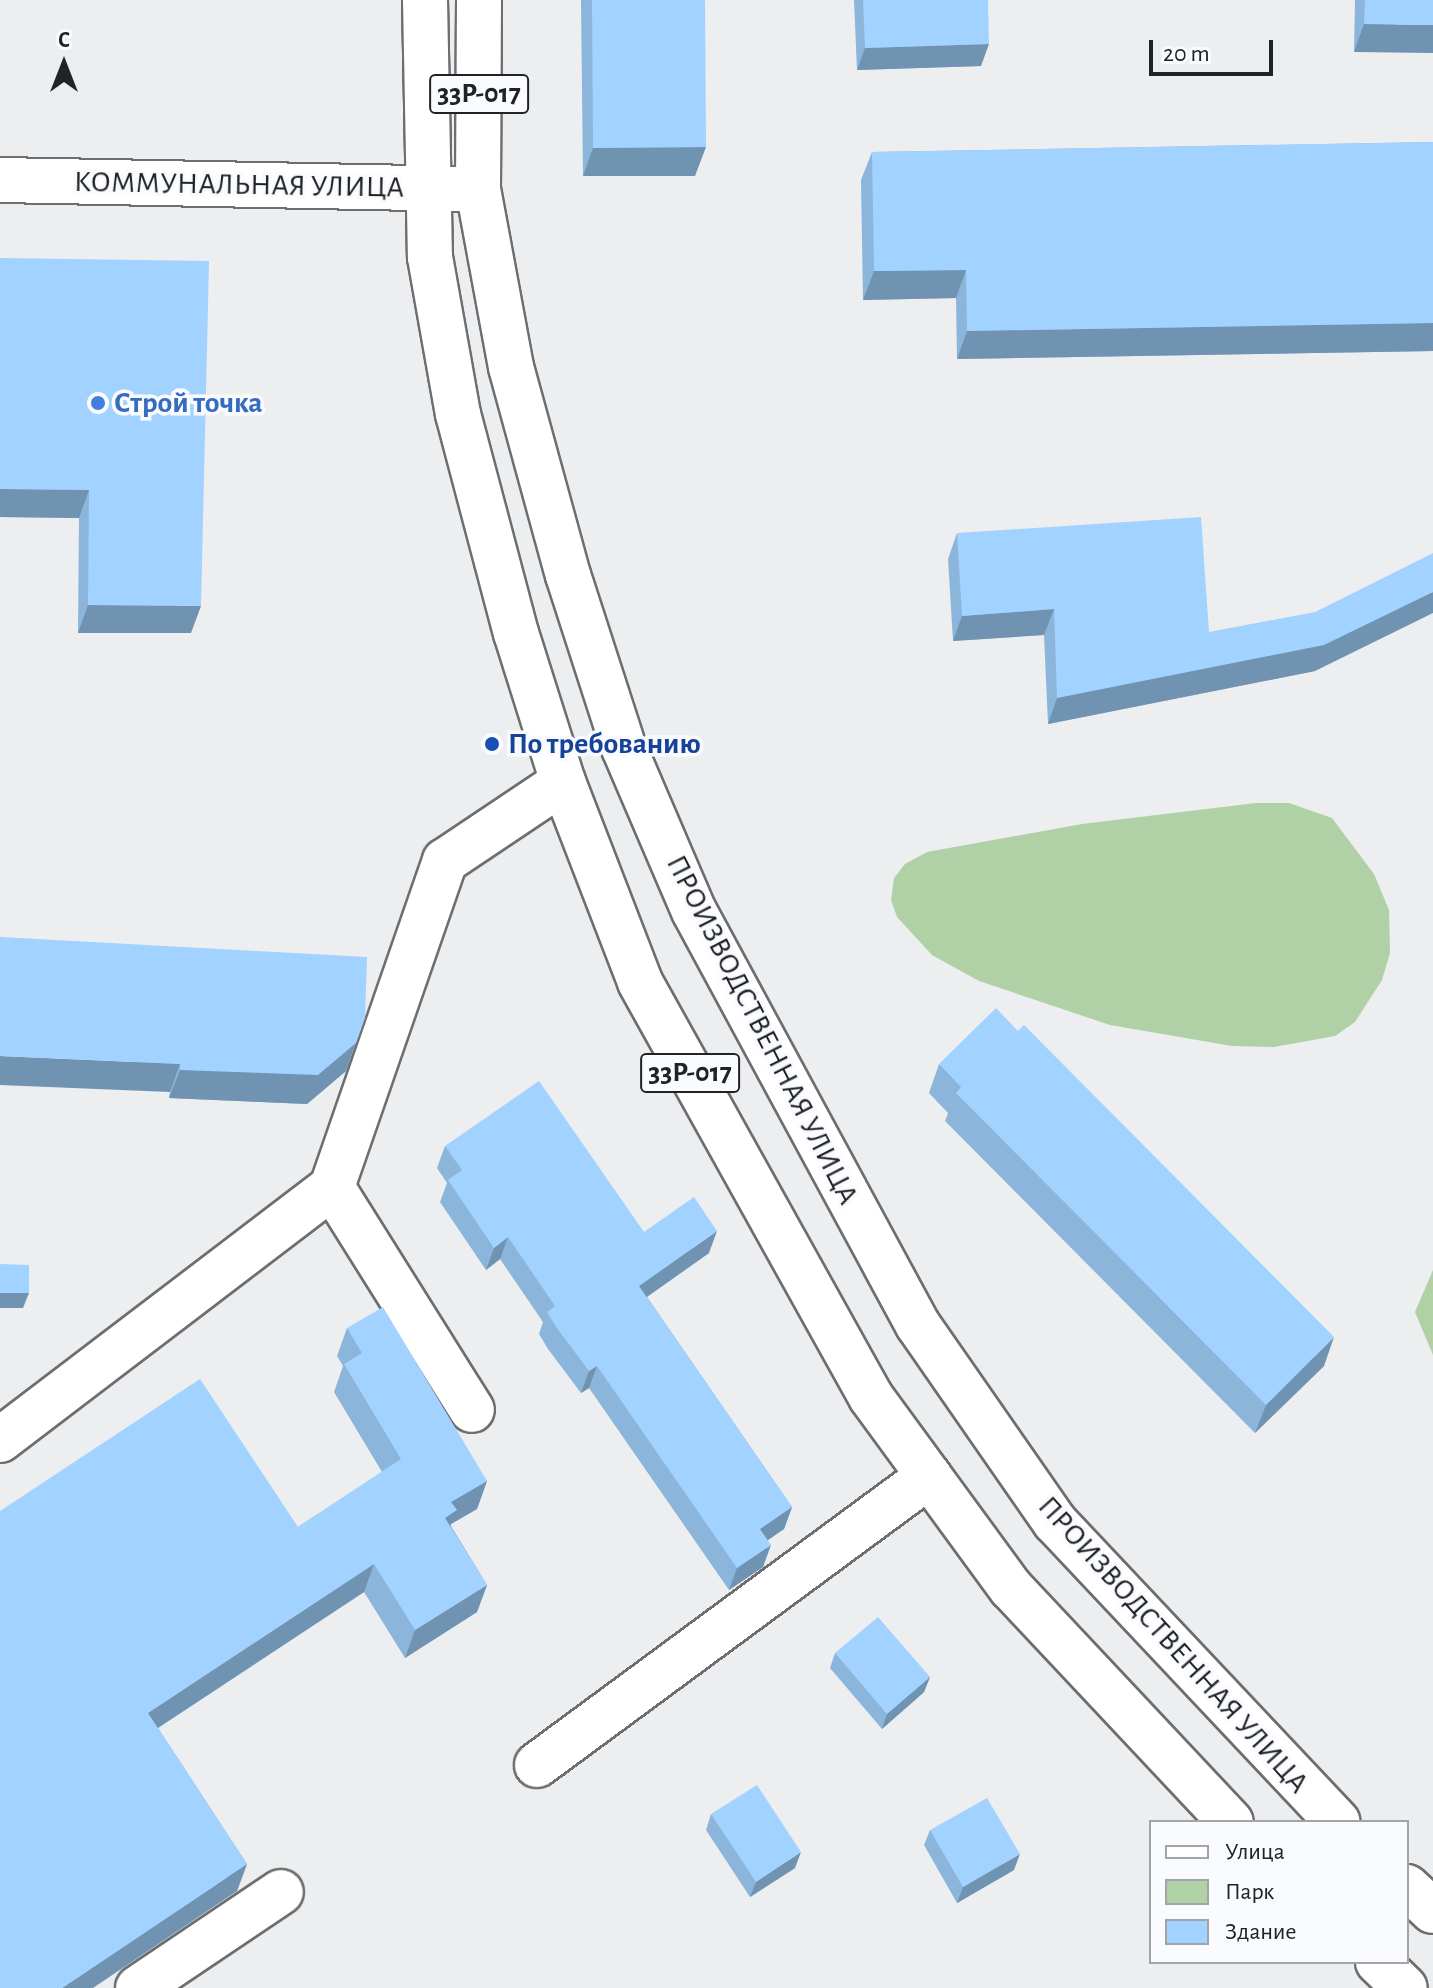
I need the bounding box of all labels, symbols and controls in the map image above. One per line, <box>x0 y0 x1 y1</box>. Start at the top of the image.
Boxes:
north arrow <box>24 24 104 104</box>
scale bar <box>1153 24 1277 74</box>
text: С <box>58 29 70 51</box>
text: 20 m <box>1163 42 1210 66</box>
road number: 33Р-017 <box>429 70 529 118</box>
street label: КОММУНАЛЬНАЯ УЛИЦА <box>74 164 404 206</box>
place label: Строй точка <box>114 385 263 421</box>
marker: Строй точка <box>89 394 107 412</box>
place label: По требованию <box>508 726 701 762</box>
marker: По требованию <box>483 735 501 753</box>
street label: ПРОИЗВОДСТВЕННАЯ УЛИЦА <box>658 849 866 1211</box>
road number: 33Р-017 <box>640 1049 740 1097</box>
street label: ПРОИЗВОДСТВЕННАЯ УЛИЦА <box>1030 1489 1316 1801</box>
legend <box>1149 1820 1409 1964</box>
text: Улица <box>1225 1840 1285 1864</box>
text: Парк <box>1225 1880 1274 1904</box>
text: Здание <box>1225 1920 1296 1944</box>

